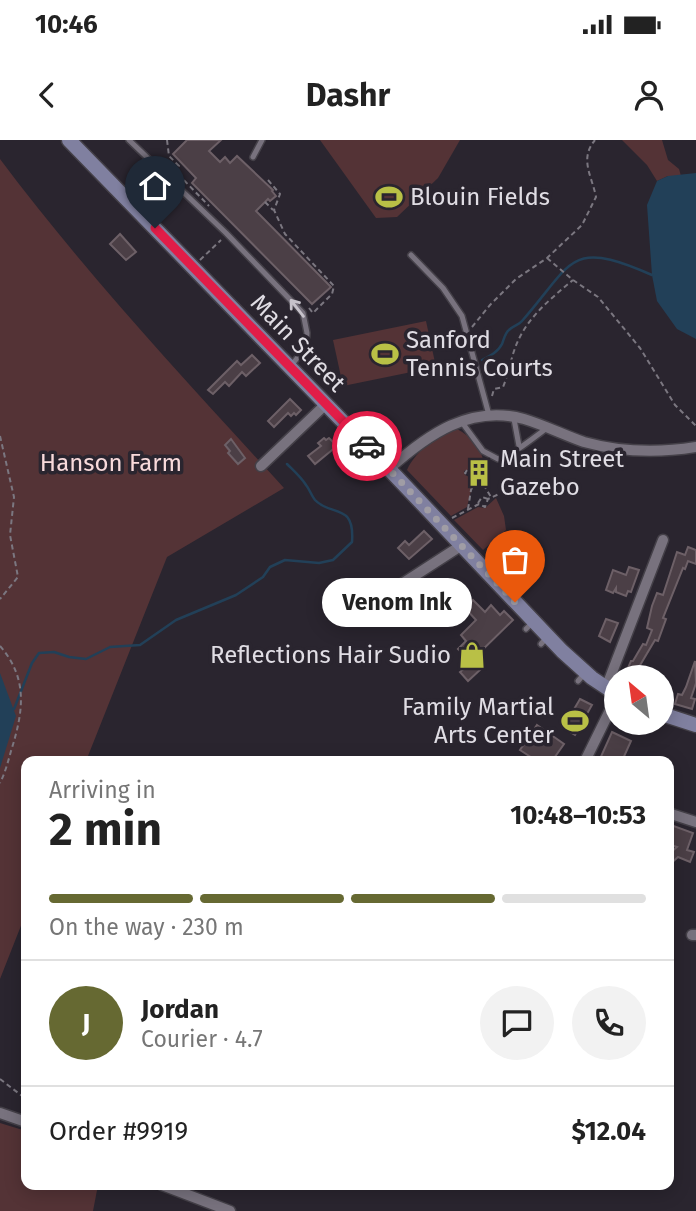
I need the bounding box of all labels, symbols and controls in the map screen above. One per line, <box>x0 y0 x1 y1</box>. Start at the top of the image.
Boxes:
text: 10:46 <box>35 9 98 40</box>
icon: back <box>28 76 66 114</box>
text: Dashr <box>306 76 390 114</box>
icon: person <box>630 76 668 114</box>
pin <box>125 156 185 228</box>
icon: home <box>136 167 174 205</box>
sports icon: Blouin Fields <box>374 182 404 212</box>
place label: Blouin Fields <box>410 183 550 211</box>
street label: Main Street <box>245 289 351 398</box>
one-way arrow <box>289 299 304 317</box>
place label: Sanford Tennis Courts <box>406 326 553 382</box>
sports icon: Sanford Tennis Courts <box>370 339 400 369</box>
courier <box>332 411 402 481</box>
icon: car <box>348 427 386 465</box>
place label: Main Street Gazebo <box>500 445 624 501</box>
park label: Hanson Farm <box>40 449 182 477</box>
building icon: Main Street Gazebo <box>464 458 494 488</box>
pin <box>485 530 545 602</box>
icon: bag <box>496 541 534 579</box>
callout: Venom Ink <box>322 578 473 626</box>
text: Venom Ink <box>342 588 452 616</box>
shop icon: Reflections Hair Sudio <box>457 640 487 670</box>
place label: Reflections Hair Sudio <box>210 641 451 669</box>
north arrow <box>604 665 674 735</box>
map controls <box>604 665 674 735</box>
place label: Family Martial Arts Center <box>402 693 555 749</box>
sports icon: Family Martial Arts Center <box>560 706 590 736</box>
text: Arriving in <box>49 776 156 804</box>
text: 10:48–10:53 <box>510 800 646 831</box>
text: 2 min <box>49 802 162 857</box>
text: On the way · 230 m <box>49 913 244 941</box>
button: chat <box>480 986 554 1060</box>
button: phone <box>572 986 646 1060</box>
text: Jordan <box>141 994 219 1025</box>
text: J <box>82 1008 90 1039</box>
text: Courier · 4.7 <box>141 1025 263 1053</box>
text: Order #9919 <box>49 1116 188 1147</box>
text: $12.04 <box>571 1116 646 1147</box>

